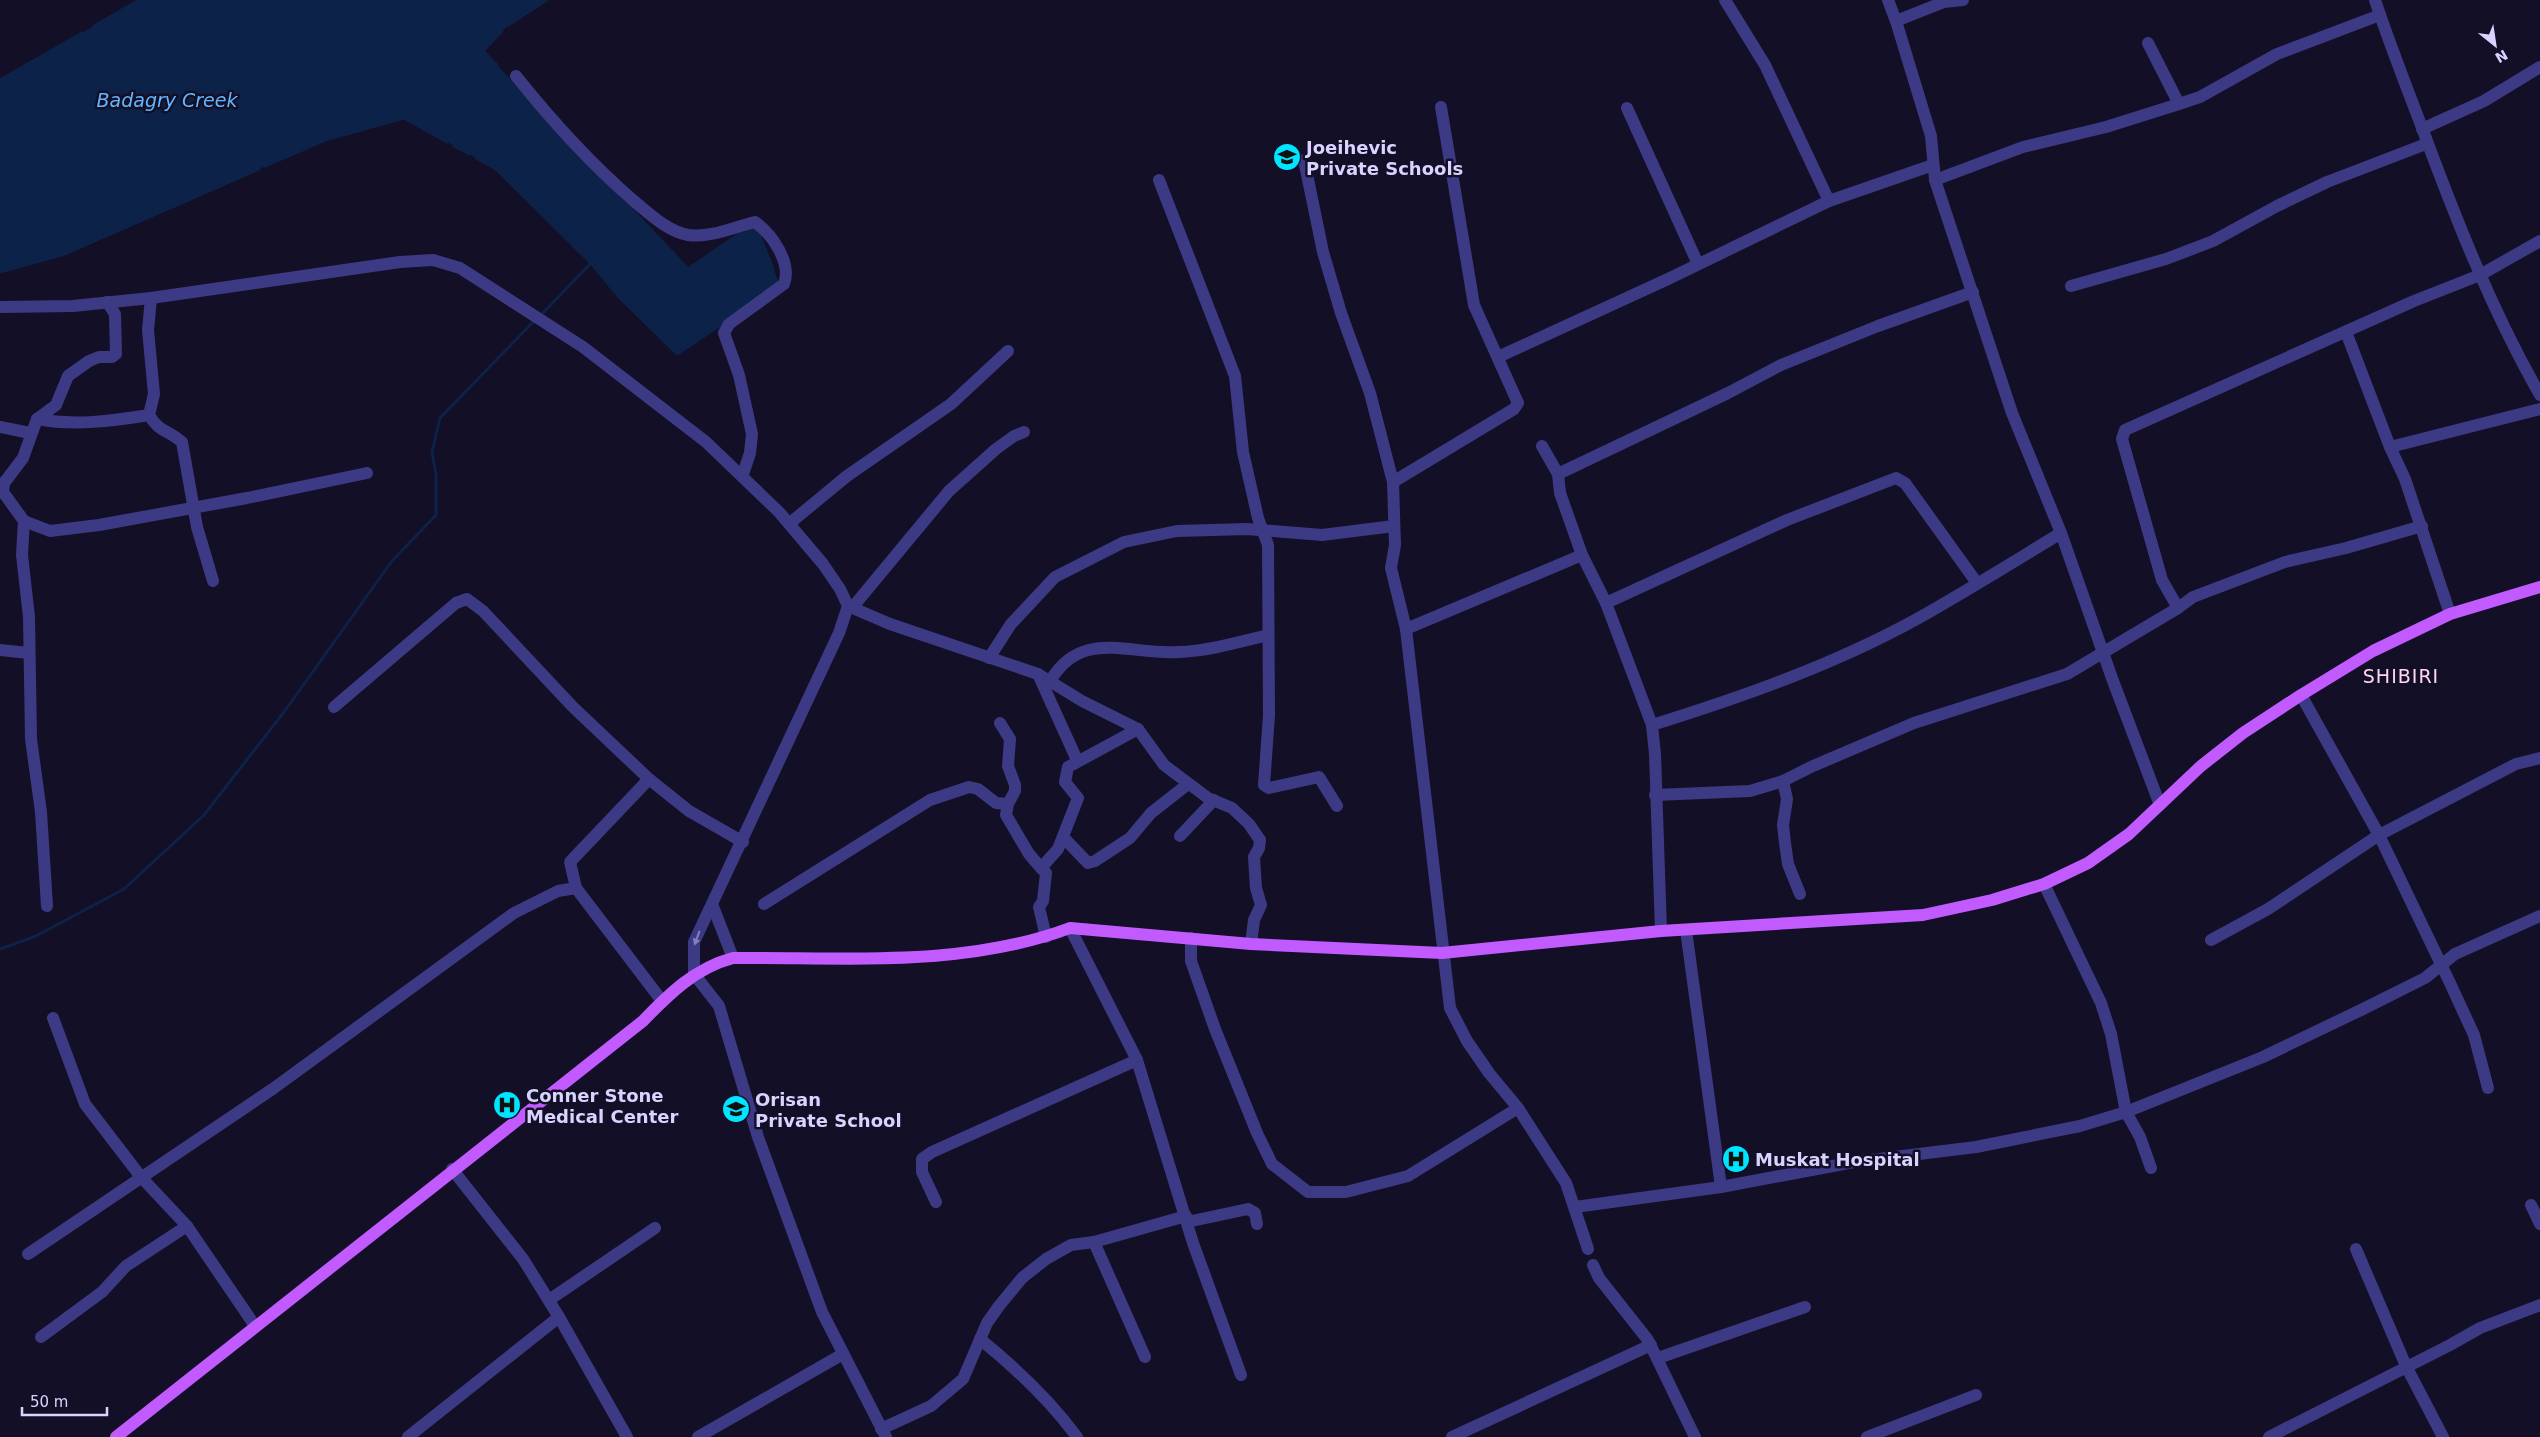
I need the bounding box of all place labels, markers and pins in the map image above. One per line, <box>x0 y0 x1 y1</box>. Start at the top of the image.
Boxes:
place label: Joeihevic Private Schools <box>1304 137 1463 179</box>
school or university icon: Joeihevic Private Schools <box>1272 142 1302 172</box>
place label: Conner Stone Medical Center <box>526 1085 678 1127</box>
place label: Orisan Private School <box>755 1089 902 1131</box>
hospital icon: Conner Stone Medical Center <box>492 1090 522 1120</box>
school or university icon: Orisan Private School <box>721 1094 751 1124</box>
hospital icon: Muskat Hospital <box>1721 1144 1751 1174</box>
place label: Muskat Hospital <box>1755 1149 1920 1170</box>

